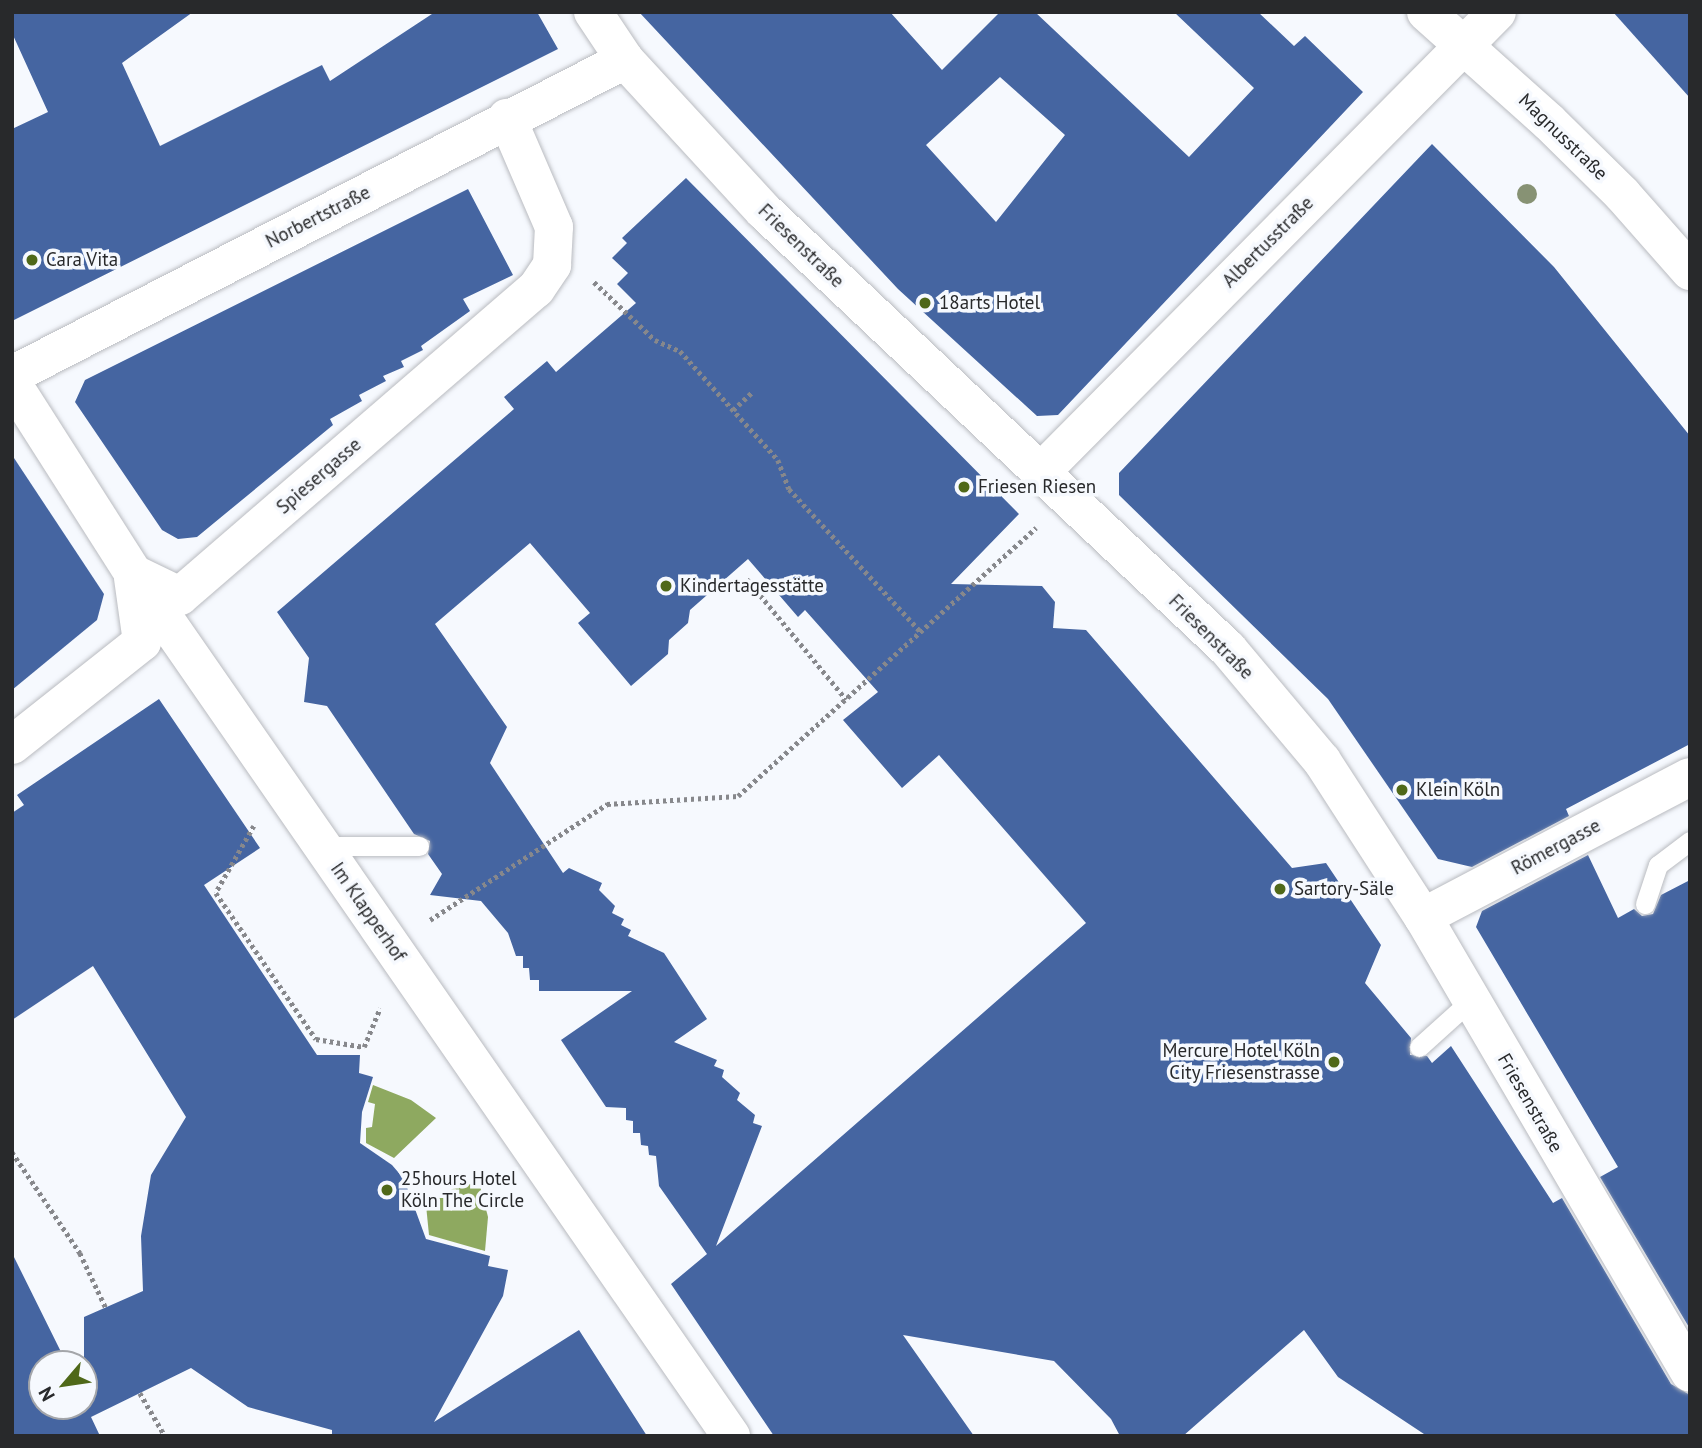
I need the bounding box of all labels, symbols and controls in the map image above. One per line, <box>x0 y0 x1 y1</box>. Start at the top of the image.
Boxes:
street label: Magnusstraße <box>1514 89 1612 185</box>
street label: Norbertstraße <box>262 181 374 253</box>
street label: Albertusstraße <box>1218 192 1318 292</box>
street label: Friesenstraße <box>753 199 849 293</box>
place label: Cara Vita <box>46 249 119 271</box>
marker: Cara Vita <box>24 252 40 268</box>
place label: 18arts Hotel <box>939 292 1040 314</box>
marker: 18arts Hotel <box>917 295 933 311</box>
street label: Spiesergasse <box>272 433 366 519</box>
place label: Friesen Riesen <box>978 476 1096 498</box>
marker: Friesen Riesen <box>956 479 972 495</box>
place label: Kindertagesstätte <box>680 575 824 597</box>
marker: Kindertagesstätte <box>658 578 674 594</box>
street label: Friesenstraße <box>1164 590 1258 684</box>
place label: Klein Köln <box>1416 779 1500 801</box>
marker: Klein Köln <box>1394 782 1410 798</box>
street label: Römergasse <box>1508 814 1604 880</box>
street label: Im Klapperhof <box>325 858 411 966</box>
place label: Sartory-Säle <box>1294 878 1394 900</box>
marker: Sartory-Säle <box>1272 881 1288 897</box>
place label: Mercure Hotel Köln City Friesenstrasse <box>1163 1040 1320 1084</box>
street label: Friesenstraße <box>1493 1050 1567 1156</box>
marker: Mercure Hotel Köln City Friesenstrasse <box>1326 1054 1342 1070</box>
place label: 25hours Hotel Köln The Circle <box>401 1168 525 1212</box>
marker: 25hours Hotel Köln The Circle <box>379 1182 395 1198</box>
north arrow <box>28 1350 98 1420</box>
text: N <box>33 1383 60 1405</box>

